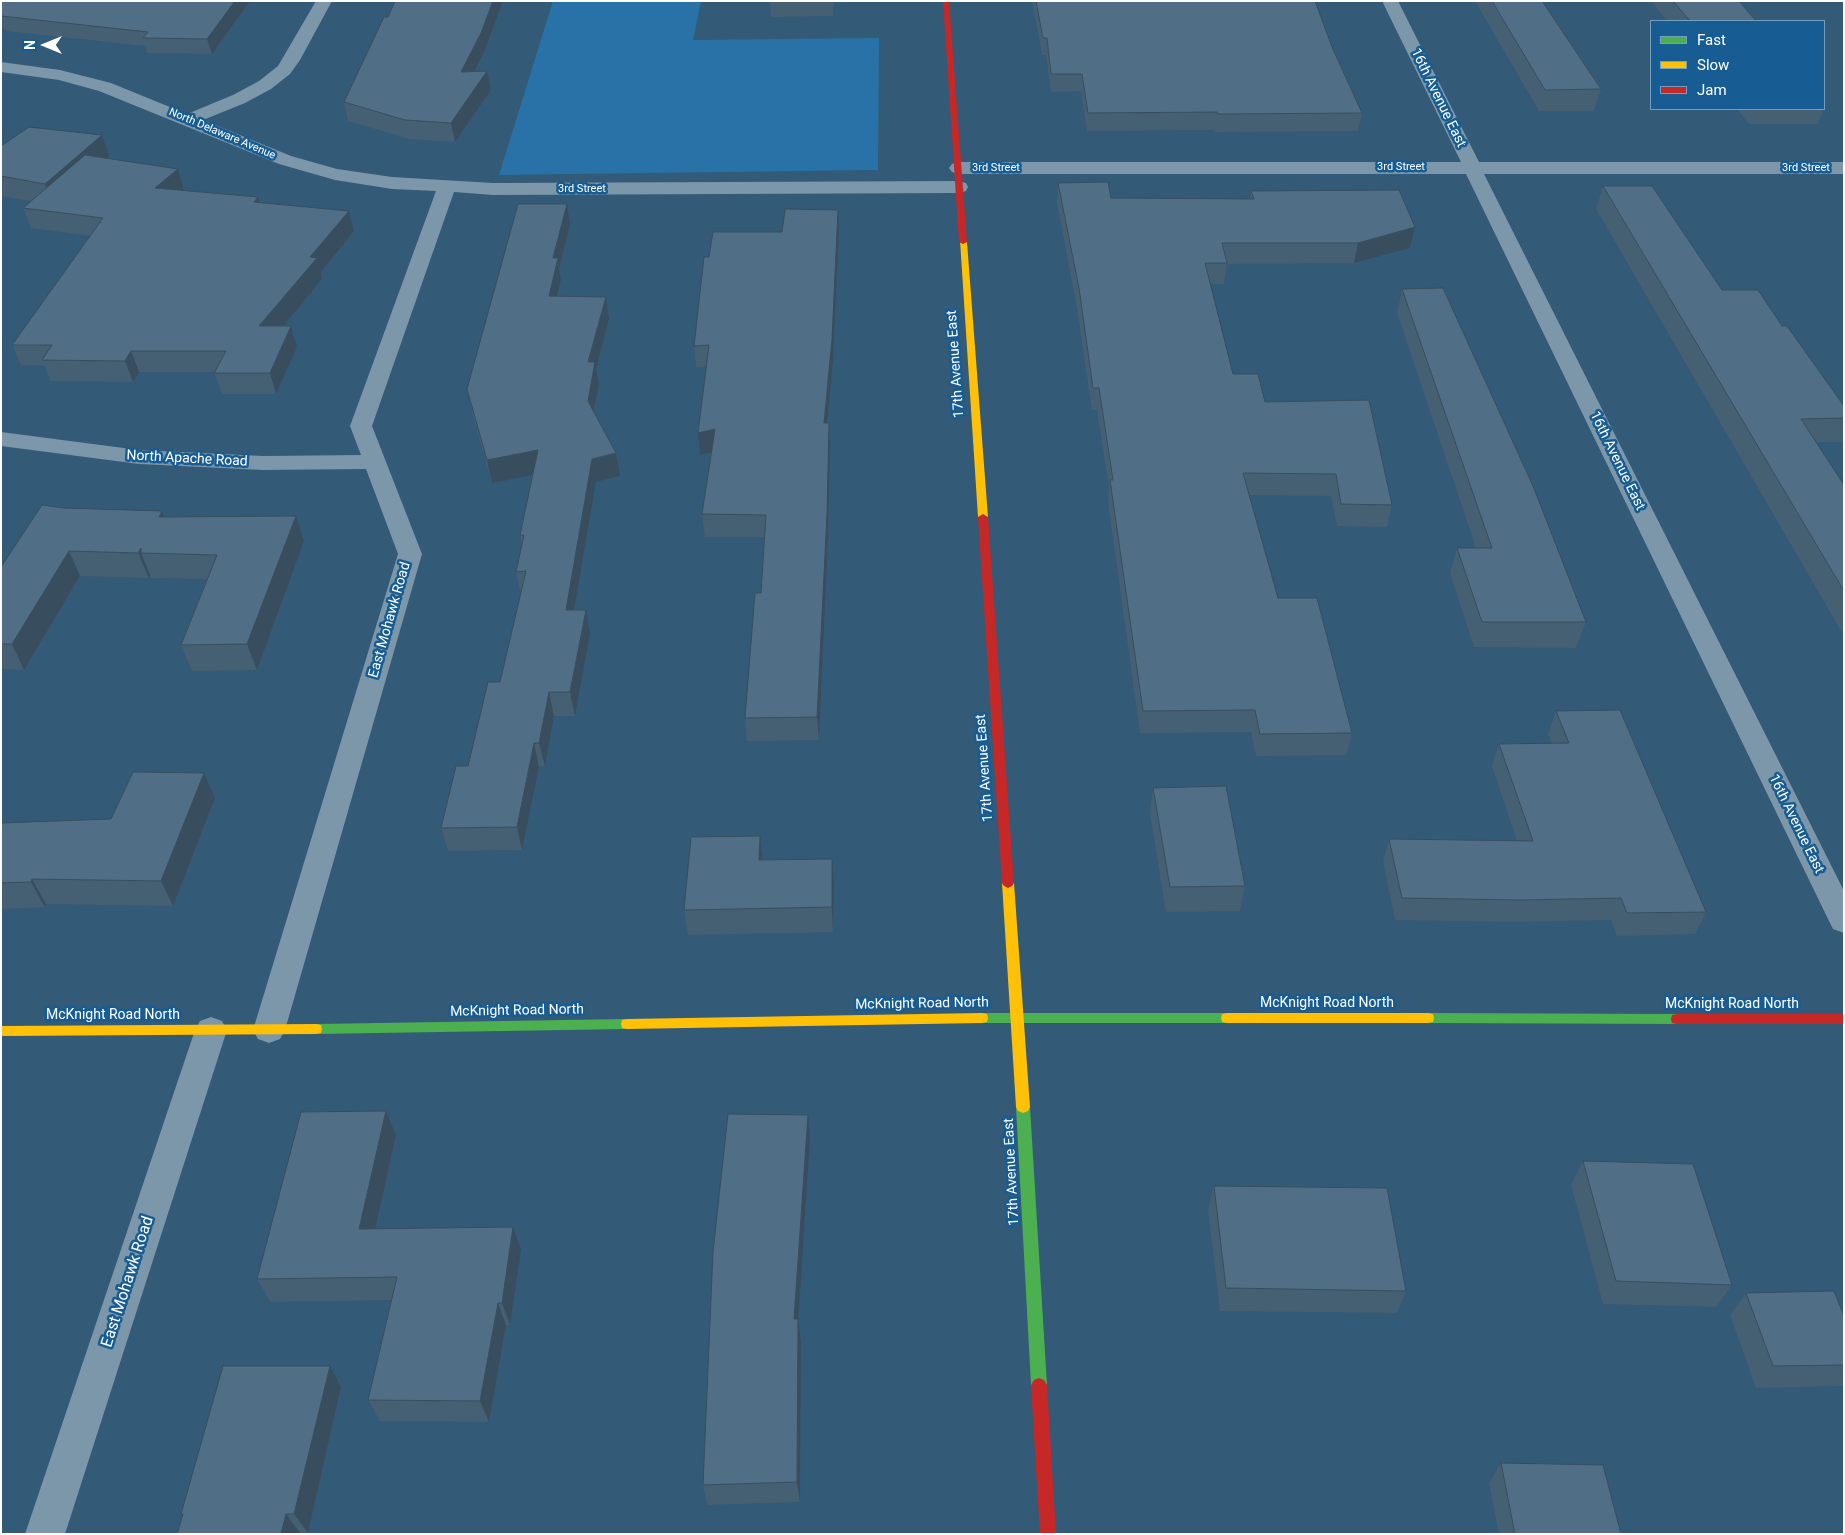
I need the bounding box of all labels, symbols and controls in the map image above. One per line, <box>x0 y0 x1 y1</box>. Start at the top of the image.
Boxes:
north arrow <box>20 20 70 70</box>
legend <box>1650 20 1825 110</box>
text: Fast <box>1697 31 1726 49</box>
text: N <box>22 40 38 50</box>
street label: 16th Avenue East <box>1407 46 1469 150</box>
text: Slow <box>1697 56 1729 74</box>
text: Jam <box>1697 81 1727 99</box>
street label: North Delaware Avenue <box>167 106 277 162</box>
street label: 3rd Street <box>1377 160 1425 174</box>
street label: 3rd Street <box>972 161 1020 175</box>
street label: 3rd Street <box>1782 161 1830 175</box>
street label: 3rd Street <box>558 182 606 196</box>
street label: 17th Avenue East <box>944 309 968 419</box>
street label: 16th Avenue East <box>1586 409 1648 513</box>
street label: North Apache Road <box>126 447 248 471</box>
street label: East Mohawk Road <box>365 560 415 680</box>
street label: 17th Avenue East <box>973 713 997 823</box>
street label: 16th Avenue East <box>1765 772 1827 876</box>
street label: McKnight Road North <box>855 994 989 1014</box>
street label: McKnight Road North <box>1260 995 1394 1011</box>
street label: McKnight Road North <box>1665 996 1799 1012</box>
street label: McKnight Road North <box>450 1001 584 1021</box>
street label: McKnight Road North <box>46 1007 180 1023</box>
street label: 17th Avenue East <box>1001 1118 1023 1226</box>
street label: East Mohawk Road <box>98 1214 158 1350</box>

